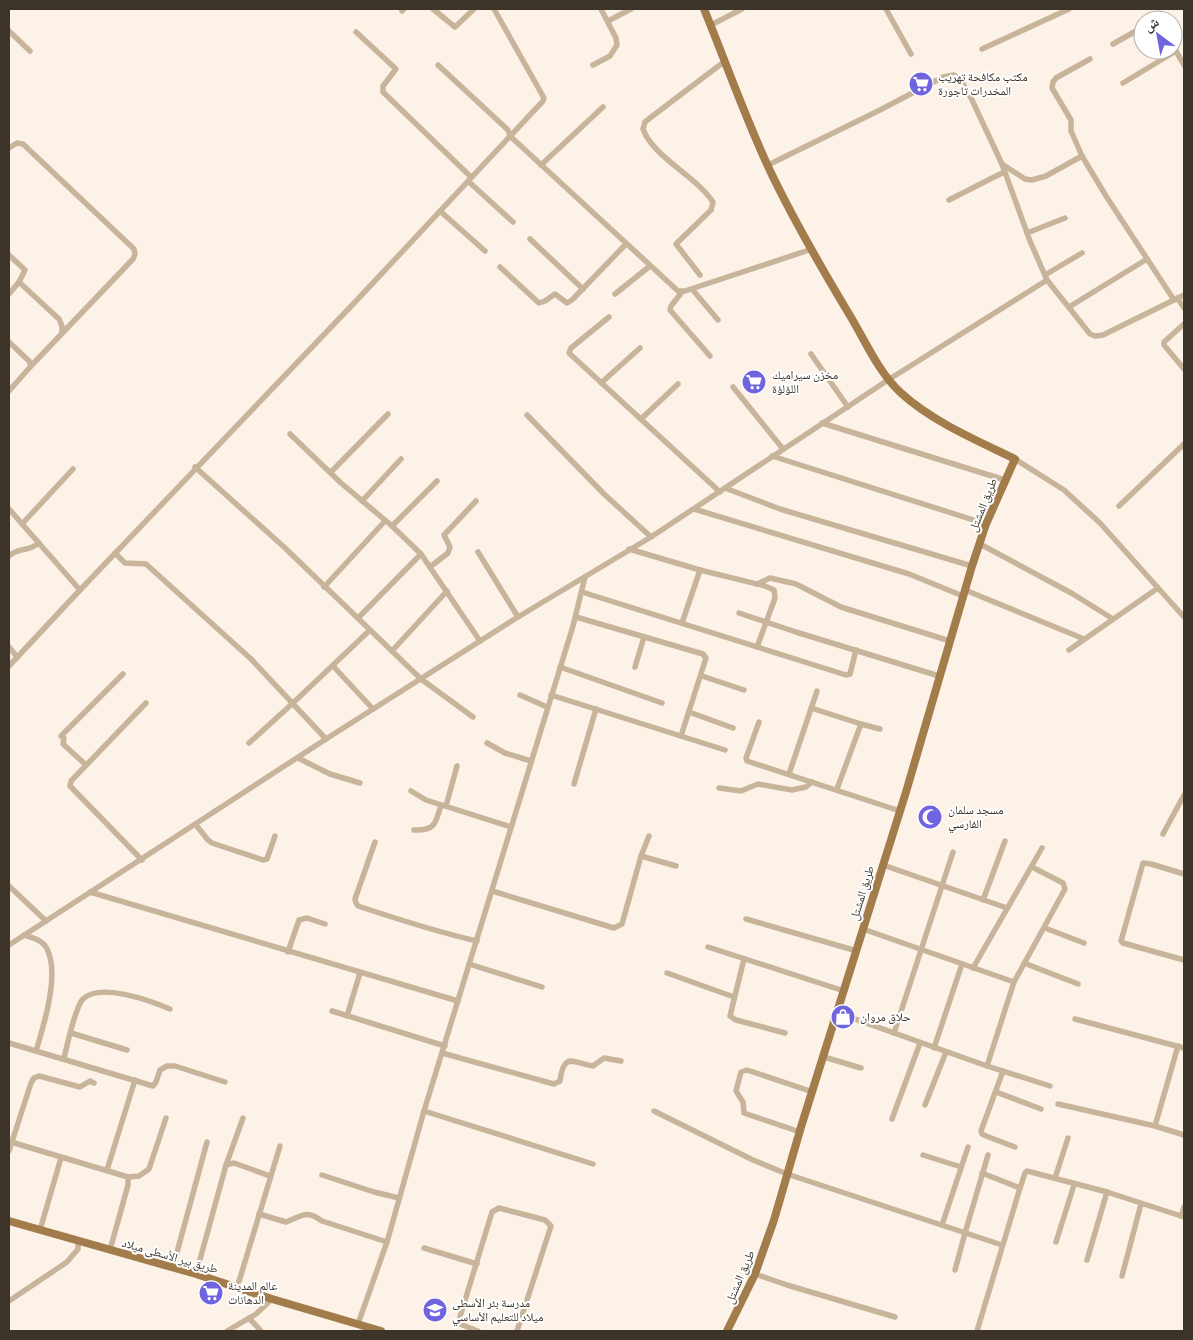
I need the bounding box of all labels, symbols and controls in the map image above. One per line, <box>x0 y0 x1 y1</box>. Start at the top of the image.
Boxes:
north arrow <box>1133 10 1183 60</box>
text: ش <box>1140 12 1163 37</box>
place label: مكتب مكافحة تهريب المخدرات تاجورة <box>938 69 1028 100</box>
supermarket icon: مكتب مكافحة تهريب المخدرات تاجورة <box>908 71 934 97</box>
place label: مخزن سيراميك اللؤلؤة <box>772 367 838 398</box>
supermarket icon: مخزن سيراميك اللؤلؤة <box>741 369 767 395</box>
street label: طريق المشتل <box>965 476 1002 535</box>
place label: مسجد سلمان الفارسي <box>948 802 1003 834</box>
mosque icon: مسجد سلمان الفارسي <box>917 804 943 830</box>
street label: طريق المشتل <box>846 863 879 923</box>
shop icon: حلاق مروان <box>830 1004 856 1030</box>
place label: حلاق مروان <box>860 1009 911 1026</box>
street label: طريق بير الأسطى ميلاد <box>120 1235 220 1278</box>
street label: طريق المشتل <box>722 1248 759 1307</box>
place label: عالم المدينة الدهانات <box>228 1278 277 1309</box>
supermarket icon: عالم المدينة الدهانات <box>198 1280 224 1306</box>
place label: مدرسة بئر الأسطى ميلاد للتعليم الأساسي <box>452 1295 543 1327</box>
school or university icon: مدرسة بئر الأسطى ميلاد للتعليم الأساسي <box>422 1297 448 1323</box>

